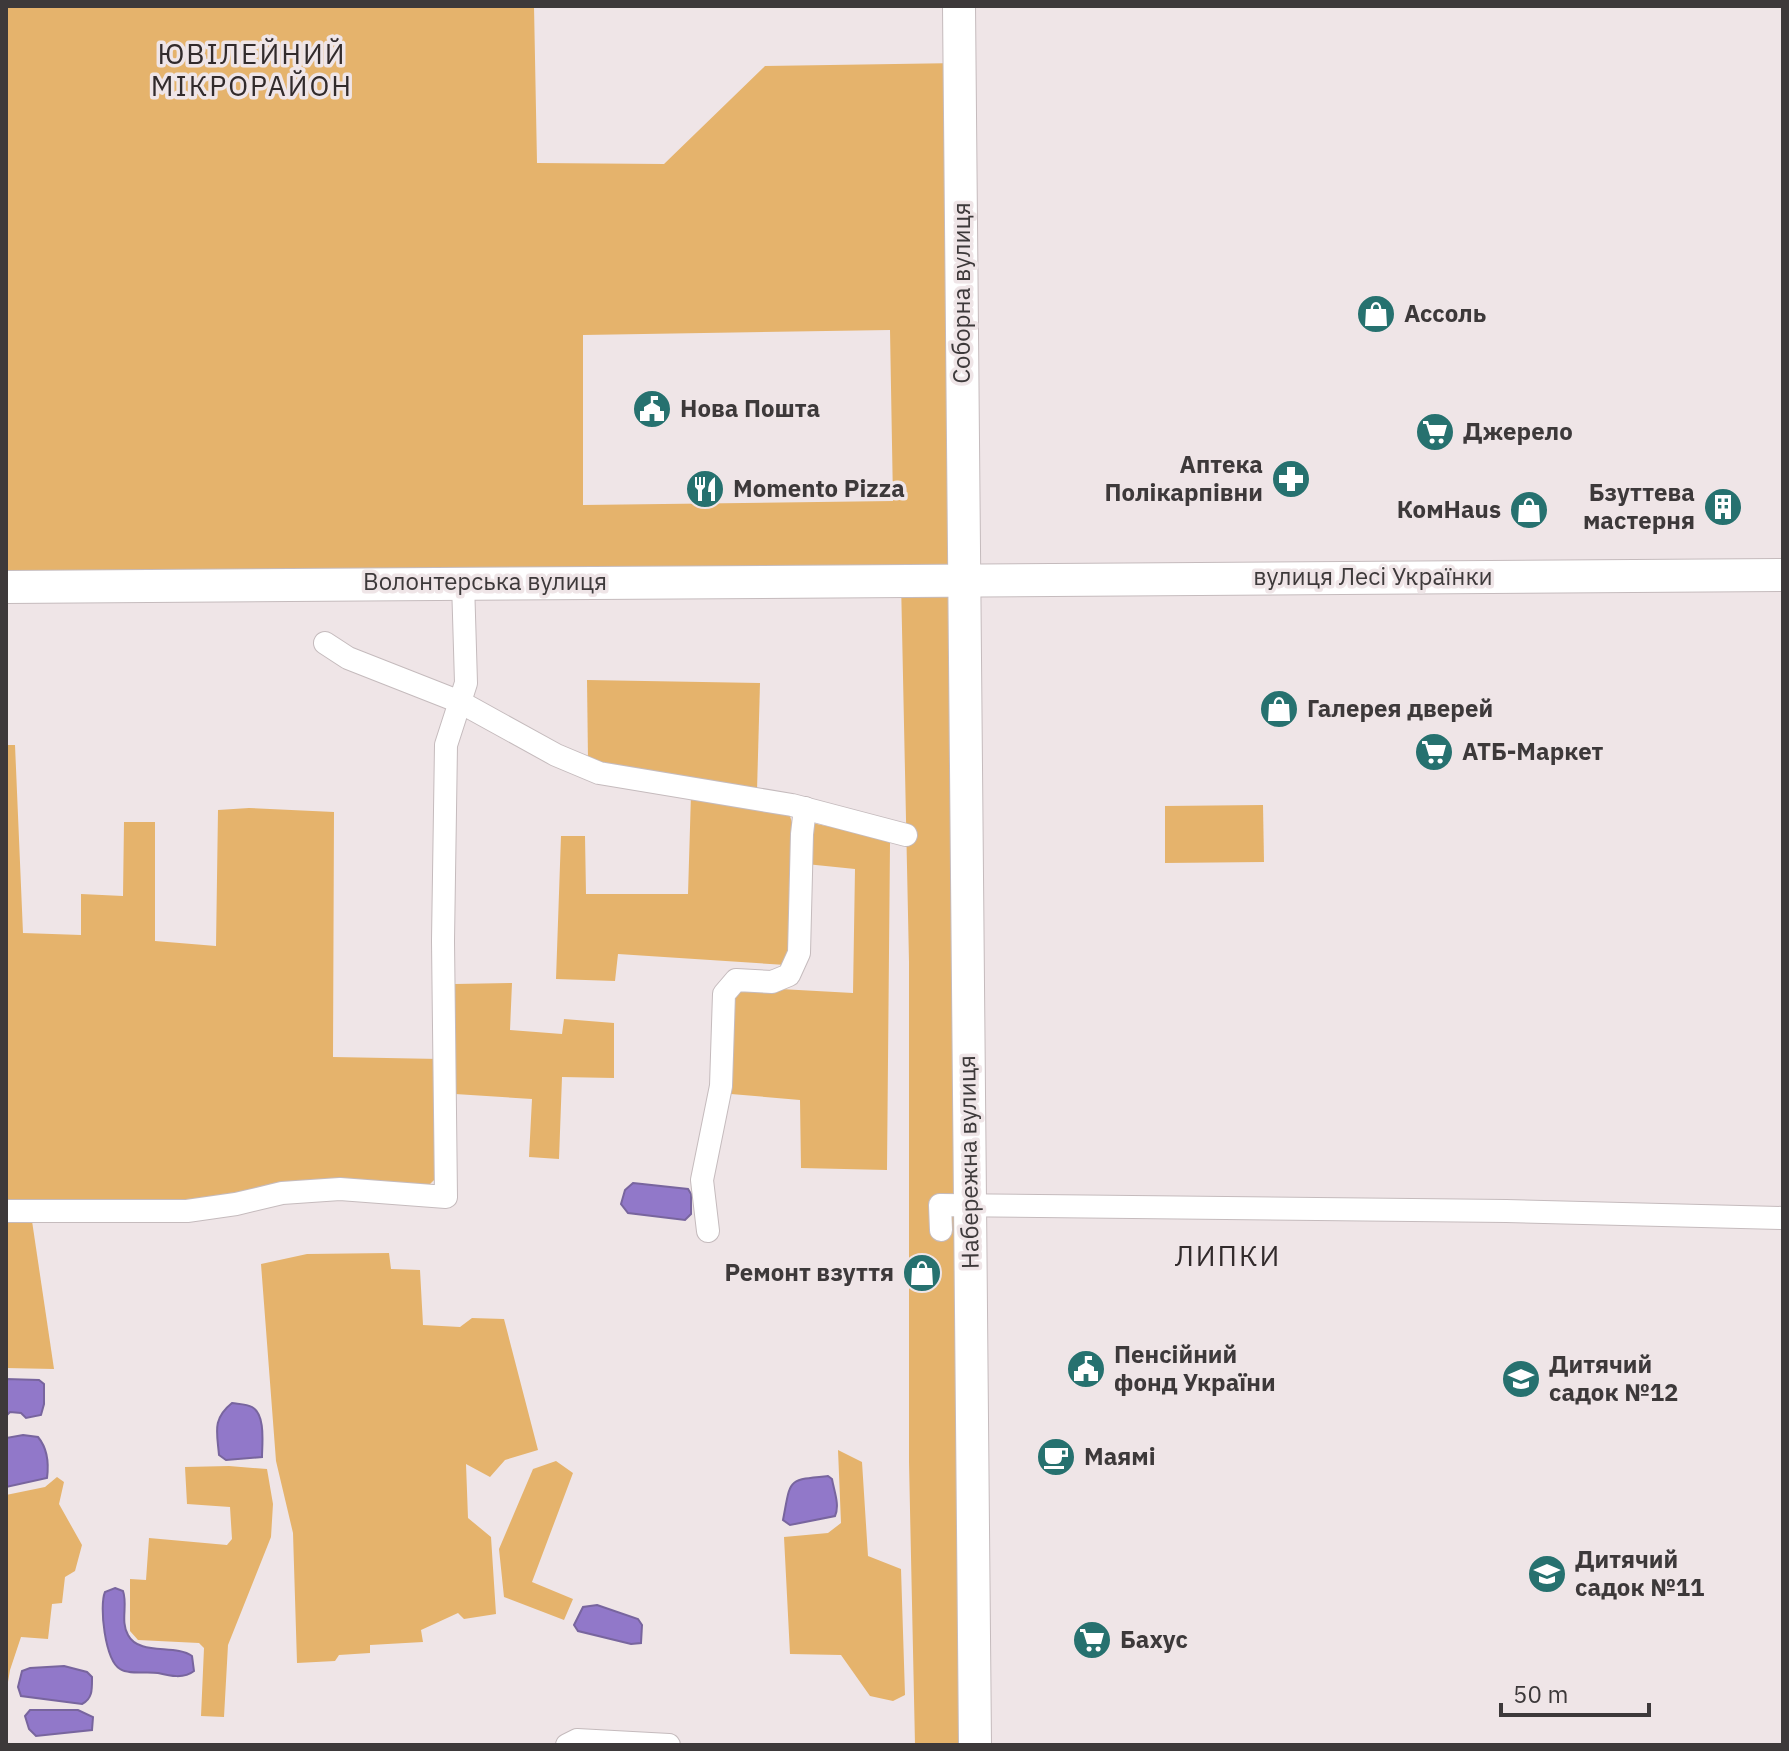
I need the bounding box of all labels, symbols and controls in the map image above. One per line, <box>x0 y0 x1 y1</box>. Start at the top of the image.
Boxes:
district label: ЮВІЛЕЙНИЙ МІКРОРАЙОН <box>151 35 353 104</box>
street label: Соборна вулиця <box>945 202 977 384</box>
shop icon: Ассоль <box>1355 293 1397 335</box>
place label: Ассоль <box>1404 297 1486 329</box>
public building icon: Нова Пошта <box>631 388 673 430</box>
place label: Нова Пошта <box>680 392 820 424</box>
supermarket icon: Джерело <box>1414 411 1456 453</box>
place label: Джерело <box>1463 415 1573 447</box>
place label: Аптека Полікарпівни <box>1105 448 1263 508</box>
pharmacy icon: Аптека Полікарпівни <box>1270 458 1312 500</box>
restaurant icon: Momento Pizza <box>684 468 726 510</box>
place label: Momento Pizza <box>733 472 905 504</box>
place label: Бзуттева мастерня <box>1583 476 1695 536</box>
building icon: Бзуттева мастерня <box>1702 486 1744 528</box>
shop icon: КомHaus <box>1508 489 1550 531</box>
place label: КомHaus <box>1397 493 1501 525</box>
street label: вулиця Лесі Українки <box>1253 560 1493 592</box>
street label: Волонтерська вулиця <box>363 565 607 597</box>
shop icon: Галерея дверей <box>1258 688 1300 730</box>
place label: Галерея дверей <box>1307 692 1493 724</box>
supermarket icon: АТБ-Маркет <box>1413 731 1455 773</box>
place label: АТБ-Маркет <box>1462 735 1604 767</box>
street label: Набережна вулиця <box>950 1055 986 1269</box>
district label: ЛИПКИ <box>1175 1237 1281 1274</box>
shop icon: Ремонт взуття <box>901 1252 943 1294</box>
place label: Ремонт взуття <box>725 1256 894 1288</box>
place label: Пенсійний фонд України <box>1114 1338 1276 1398</box>
public building icon: Пенсійний фонд України <box>1065 1348 1107 1390</box>
place label: Дитячий садок №12 <box>1549 1348 1678 1408</box>
school or university icon: Дитячий садок №12 <box>1500 1358 1542 1400</box>
cafe icon: Маямі <box>1035 1436 1077 1478</box>
place label: Маямі <box>1084 1440 1156 1472</box>
place label: Дитячий садок №11 <box>1575 1543 1704 1603</box>
school or university icon: Дитячий садок №11 <box>1526 1553 1568 1595</box>
supermarket icon: Бахус <box>1071 1619 1113 1661</box>
place label: Бахус <box>1120 1623 1188 1655</box>
scale bar <box>1501 1667 1649 1717</box>
text: 50 m <box>1513 1678 1568 1710</box>

